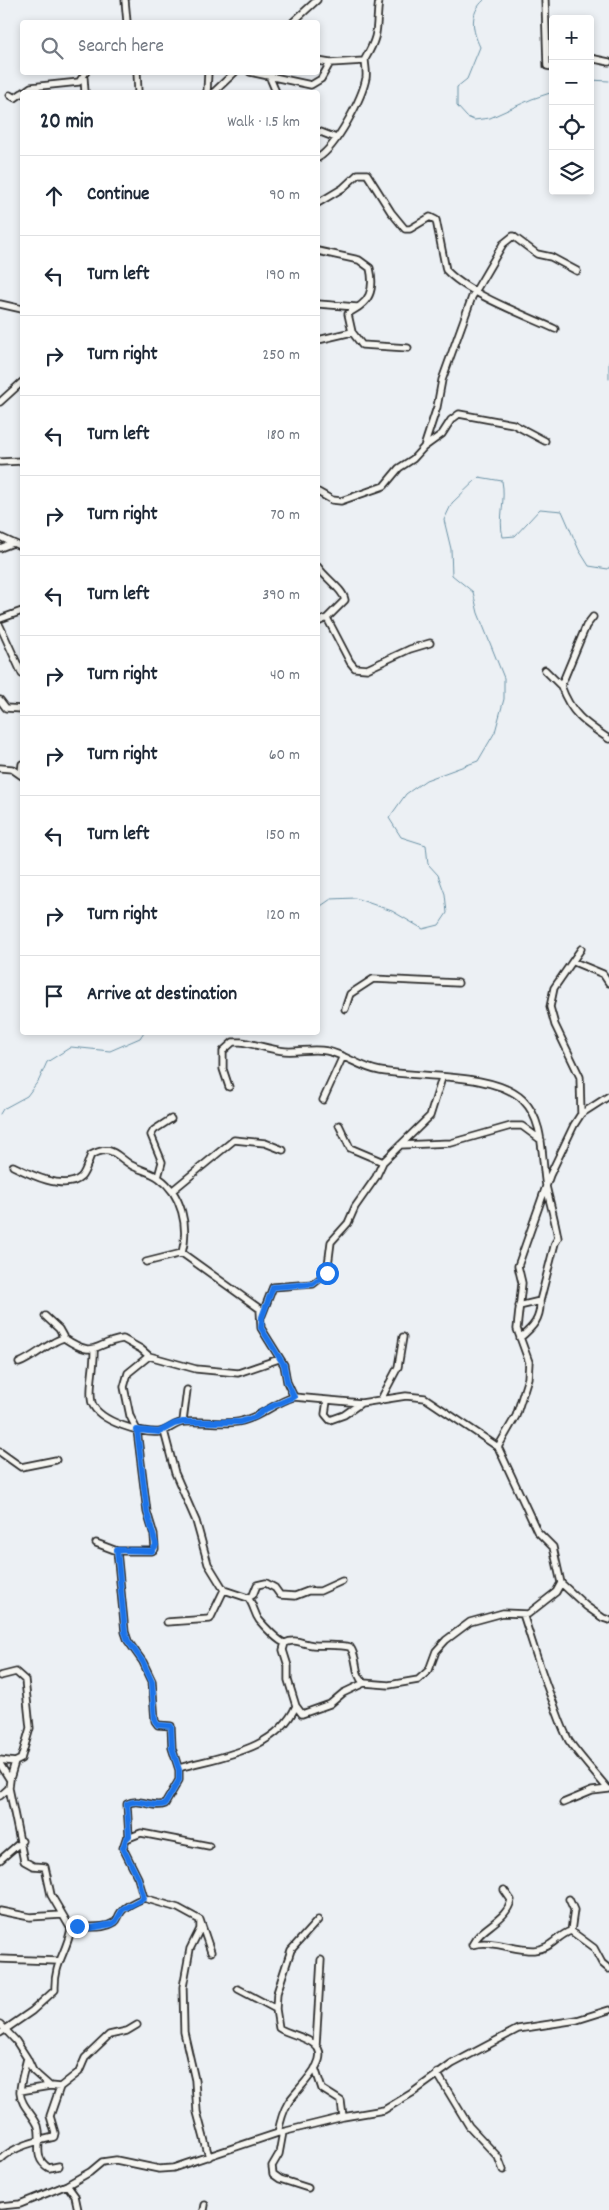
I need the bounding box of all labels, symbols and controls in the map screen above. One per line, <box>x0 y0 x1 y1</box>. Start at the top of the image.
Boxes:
map controls <box>549 15 594 195</box>
button: + <box>549 15 594 60</box>
search box <box>20 20 320 75</box>
icon: search <box>38 34 66 62</box>
text: Search here <box>78 34 164 61</box>
button: − <box>549 60 594 105</box>
button: locate <box>549 105 594 150</box>
text: 20 min <box>40 108 93 138</box>
text: Walk · 1.5 km <box>227 111 300 134</box>
button: layers <box>549 150 594 195</box>
icon: ahead <box>40 182 68 210</box>
text: Continue <box>87 182 149 209</box>
text: 90 m <box>269 184 300 207</box>
icon: left <box>40 262 68 290</box>
text: Turn left <box>87 262 150 289</box>
text: 190 m <box>266 264 300 287</box>
icon: right <box>40 342 68 370</box>
text: Turn right <box>87 342 158 369</box>
text: 250 m <box>262 344 300 367</box>
icon: left <box>40 422 68 450</box>
text: Turn left <box>87 422 150 449</box>
text: 180 m <box>267 424 300 447</box>
icon: right <box>40 502 68 530</box>
text: Turn right <box>87 502 158 529</box>
text: 70 m <box>270 504 300 527</box>
icon: left <box>40 582 68 610</box>
text: Turn left <box>87 582 150 609</box>
text: 390 m <box>262 584 300 607</box>
icon: right <box>40 662 68 690</box>
text: Turn right <box>87 662 158 689</box>
text: 40 m <box>270 664 300 687</box>
icon: right <box>40 742 68 770</box>
text: Turn right <box>87 742 158 769</box>
text: 60 m <box>269 744 300 767</box>
icon: left <box>40 822 68 850</box>
text: Turn left <box>87 822 150 849</box>
text: 150 m <box>266 824 300 847</box>
icon: right <box>40 902 68 930</box>
text: Turn right <box>87 902 158 929</box>
text: 120 m <box>266 904 300 927</box>
icon: arrive <box>40 982 68 1010</box>
text: Arrive at destination <box>87 982 237 1009</box>
route start <box>316 1262 339 1285</box>
route end <box>66 1915 89 1938</box>

